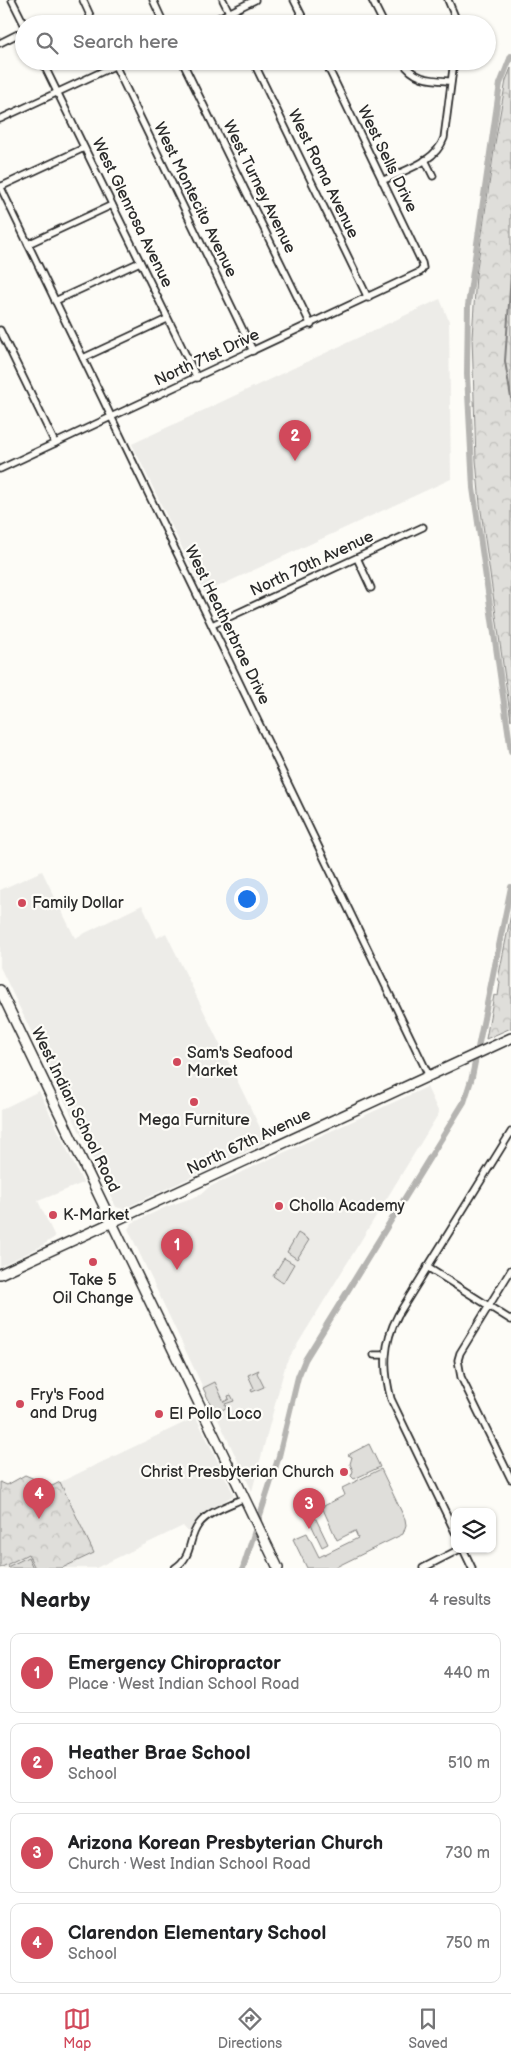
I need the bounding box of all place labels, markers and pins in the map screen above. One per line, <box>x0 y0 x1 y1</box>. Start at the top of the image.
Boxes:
pin: 2 <box>279 420 311 461</box>
place label: Family Dollar <box>32 894 124 913</box>
marker: Family Dollar <box>16 897 28 909</box>
place label: Sam's Seafood Market <box>187 1044 293 1081</box>
marker: Sam's Seafood Market <box>171 1056 183 1068</box>
marker: Mega Furniture <box>188 1096 200 1108</box>
place label: Mega Furniture <box>138 1111 250 1130</box>
place label: Cholla Academy <box>289 1197 406 1216</box>
marker: Cholla Academy <box>273 1200 285 1212</box>
place label: K-Market <box>63 1206 130 1225</box>
marker: K-Market <box>47 1209 59 1221</box>
pin: 1 <box>161 1229 193 1270</box>
marker: Take 5 Oil Change <box>87 1256 99 1268</box>
place label: Take 5 Oil Change <box>53 1271 134 1308</box>
place label: Fry's Food and Drug <box>30 1386 105 1423</box>
marker: Fry's Food and Drug <box>14 1398 26 1410</box>
place label: El Pollo Loco <box>169 1405 262 1424</box>
marker: El Pollo Loco <box>153 1408 165 1420</box>
place label: Christ Presbyterian Church <box>140 1463 334 1482</box>
marker: Christ Presbyterian Church <box>338 1466 350 1478</box>
pin: 4 <box>23 1478 55 1519</box>
pin: 3 <box>293 1488 325 1529</box>

